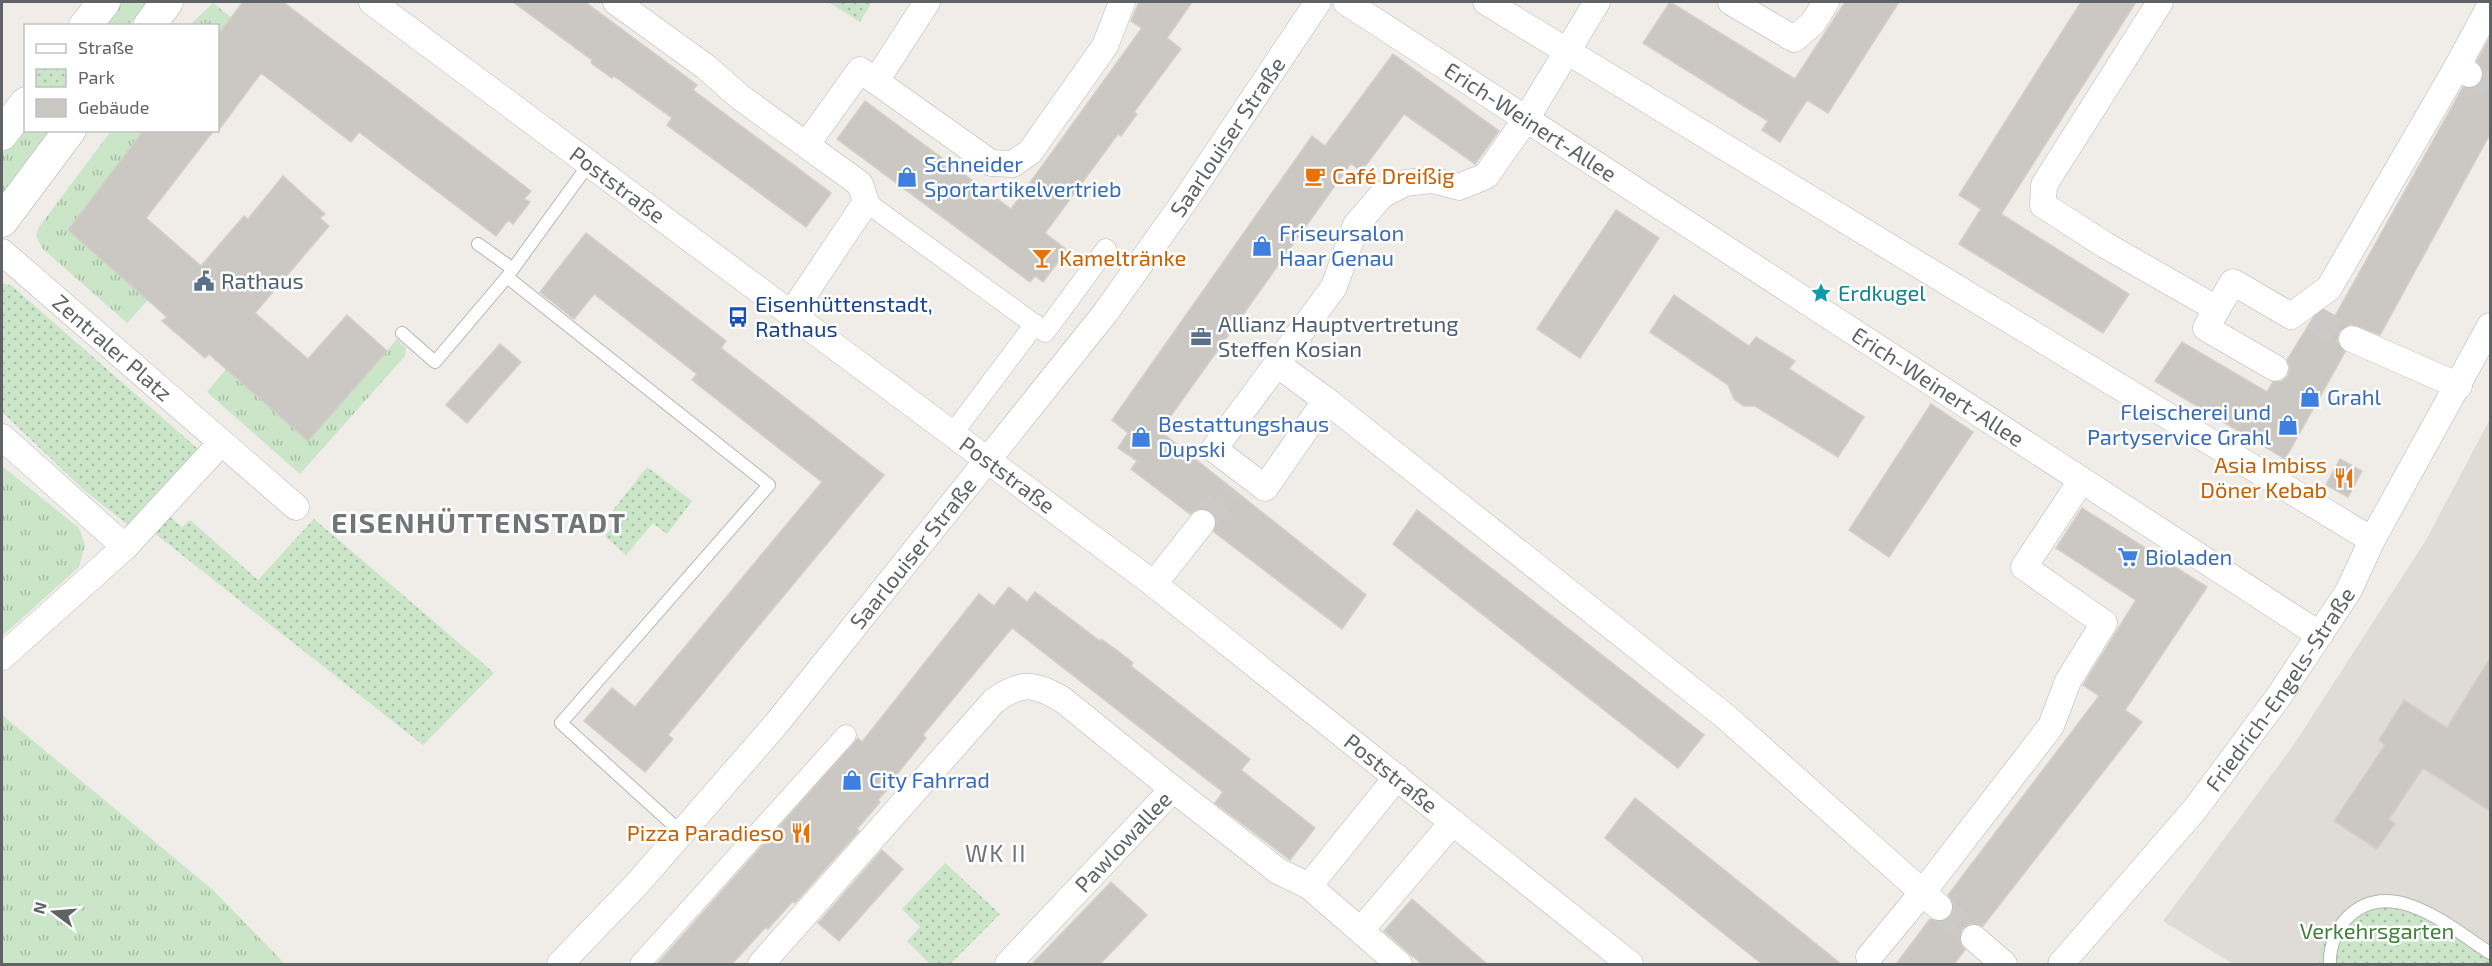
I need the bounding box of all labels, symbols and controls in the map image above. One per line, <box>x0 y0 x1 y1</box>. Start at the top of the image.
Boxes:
legend <box>24 24 219 132</box>
text: Straße <box>78 36 134 58</box>
street label: Saarlouiser Straße <box>1164 52 1290 221</box>
street label: Erich-Weinert-Allee <box>1440 56 1622 186</box>
text: Park <box>78 66 115 88</box>
text: Gebäude <box>78 96 149 118</box>
street label: Poststraße <box>565 140 671 228</box>
place label: Schneider Sportartikelvertrieb <box>924 150 1121 201</box>
place label: Café Dreißig <box>1332 162 1455 188</box>
cafe icon: Café Dreißig <box>1303 164 1327 188</box>
shop icon: Schneider Sportartikelvertrieb <box>895 165 919 189</box>
place label: Friseursalon Haar Genau <box>1279 219 1404 270</box>
shop icon: Friseursalon Haar Genau <box>1250 234 1274 258</box>
place label: Kameltränke <box>1059 244 1186 270</box>
bar icon: Kameltränke <box>1030 246 1054 270</box>
place label: Rathaus <box>221 267 304 293</box>
public building icon: Rathaus <box>192 269 216 293</box>
place label: Erdkugel <box>1838 279 1926 305</box>
place icon: Erdkugel <box>1809 281 1833 305</box>
street label: Zentraler Platz <box>48 288 178 406</box>
place label: Eisenhüttenstadt, Rathaus <box>755 290 933 341</box>
bus stop icon: Eisenhüttenstadt, Rathaus <box>726 305 750 329</box>
place label: Allianz Hauptvertretung Steffen Kosian <box>1218 310 1459 361</box>
street label: Erich-Weinert-Allee <box>1848 321 2029 451</box>
office icon: Allianz Hauptvertretung Steffen Kosian <box>1189 325 1213 349</box>
place label: Grahl <box>2327 383 2381 409</box>
shop icon: Grahl <box>2298 385 2322 409</box>
place label: Fleischerei und Partyservice Grahl <box>2087 398 2271 449</box>
place label: Bestattungshaus Dupski <box>1158 410 1329 461</box>
shop icon: Fleischerei und Partyservice Grahl <box>2276 413 2300 437</box>
shop icon: Bestattungshaus Dupski <box>1129 425 1153 449</box>
street label: Poststraße <box>955 430 1061 518</box>
place label: Asia Imbiss Döner Kebab <box>2200 451 2327 502</box>
restaurant icon: Asia Imbiss Döner Kebab <box>2332 466 2356 490</box>
street label: Saarlouiser Straße <box>844 471 981 634</box>
district label: EISENHÜTTENSTADT <box>331 505 627 539</box>
place label: Bioladen <box>2145 543 2232 569</box>
supermarket icon: Bioladen <box>2116 545 2140 569</box>
street label: Friedrich-Engels-Straße <box>2199 582 2359 796</box>
street label: Poststraße <box>1340 727 1443 818</box>
place label: City Fahrrad <box>869 766 990 792</box>
shop icon: City Fahrrad <box>840 768 864 792</box>
street label: Pawlowallee <box>1069 785 1176 897</box>
place label: Pizza Paradieso <box>627 819 784 845</box>
restaurant icon: Pizza Paradieso <box>789 821 813 845</box>
district label: WK II <box>965 838 1027 867</box>
north arrow <box>24 882 84 942</box>
text: N <box>28 900 50 916</box>
park label: Verkehrsgarten <box>2300 917 2454 943</box>

